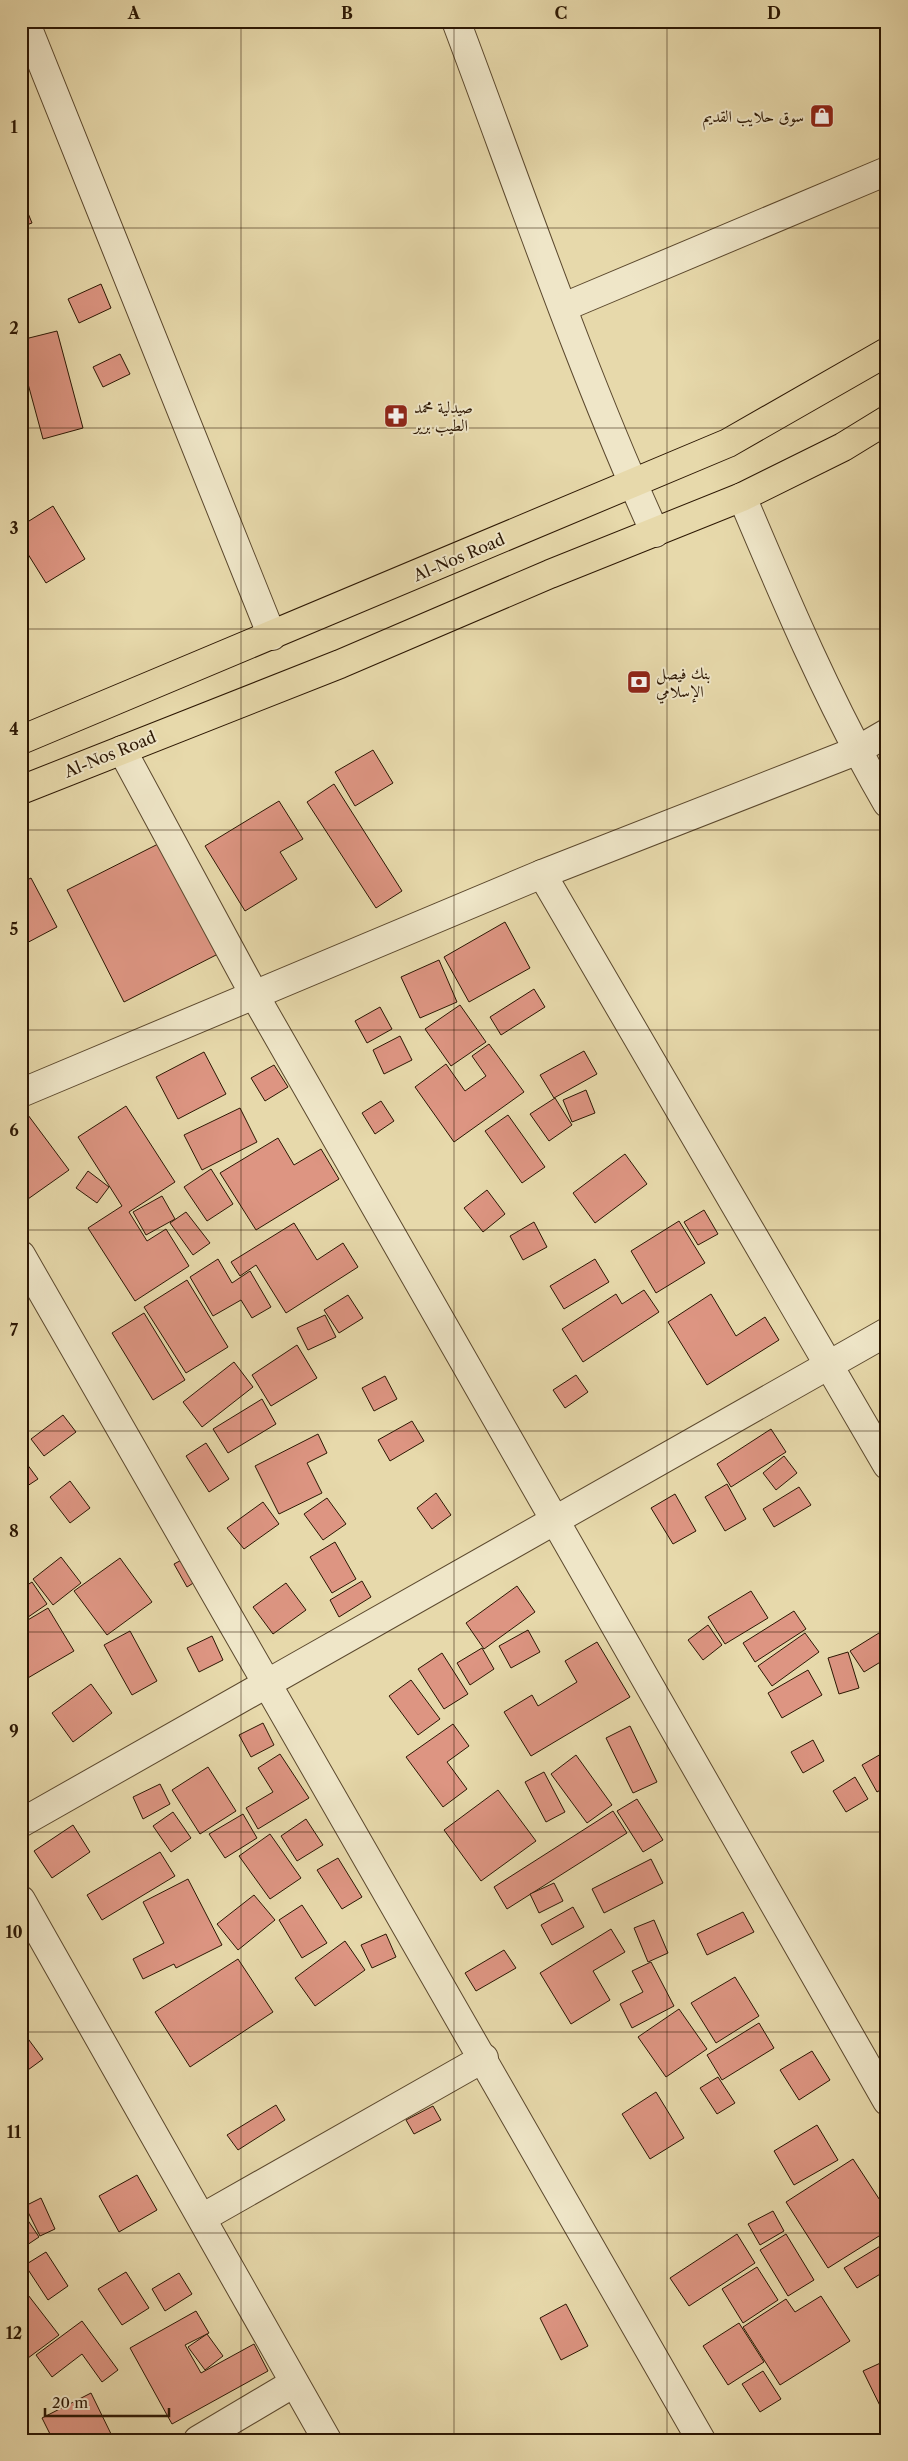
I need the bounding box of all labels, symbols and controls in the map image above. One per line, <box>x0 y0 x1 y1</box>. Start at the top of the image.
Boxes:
text: A <box>127 3 141 23</box>
text: B <box>341 3 353 23</box>
text: C <box>555 3 567 23</box>
text: D <box>767 3 781 23</box>
shop icon: سوق حلايب القديم <box>809 103 835 129</box>
place label: سوق حلايب القديم <box>703 106 804 131</box>
text: 1 <box>10 117 18 137</box>
text: 2 <box>9 318 19 338</box>
place label: صيدلية محمد الطيب برير <box>412 397 473 436</box>
pharmacy icon: صيدلية محمد الطيب برير <box>383 403 409 429</box>
text: 3 <box>9 518 19 538</box>
street label: Al-Nos Road <box>409 529 508 586</box>
place label: بنك فيصل الإسلامي <box>656 663 711 704</box>
bank icon: بنك فيصل الإسلامي <box>626 669 652 695</box>
text: 4 <box>9 719 19 739</box>
street label: Al-Nos Road <box>60 726 159 782</box>
text: 5 <box>10 919 19 939</box>
text: 6 <box>9 1120 19 1140</box>
text: 7 <box>10 1320 19 1340</box>
text: 8 <box>9 1521 19 1541</box>
text: 9 <box>9 1721 19 1741</box>
text: 10 <box>5 1922 23 1942</box>
text: 11 <box>7 2122 22 2142</box>
text: 12 <box>6 2323 22 2343</box>
scale bar <box>45 2386 169 2418</box>
text: 20 m <box>52 2393 88 2412</box>

